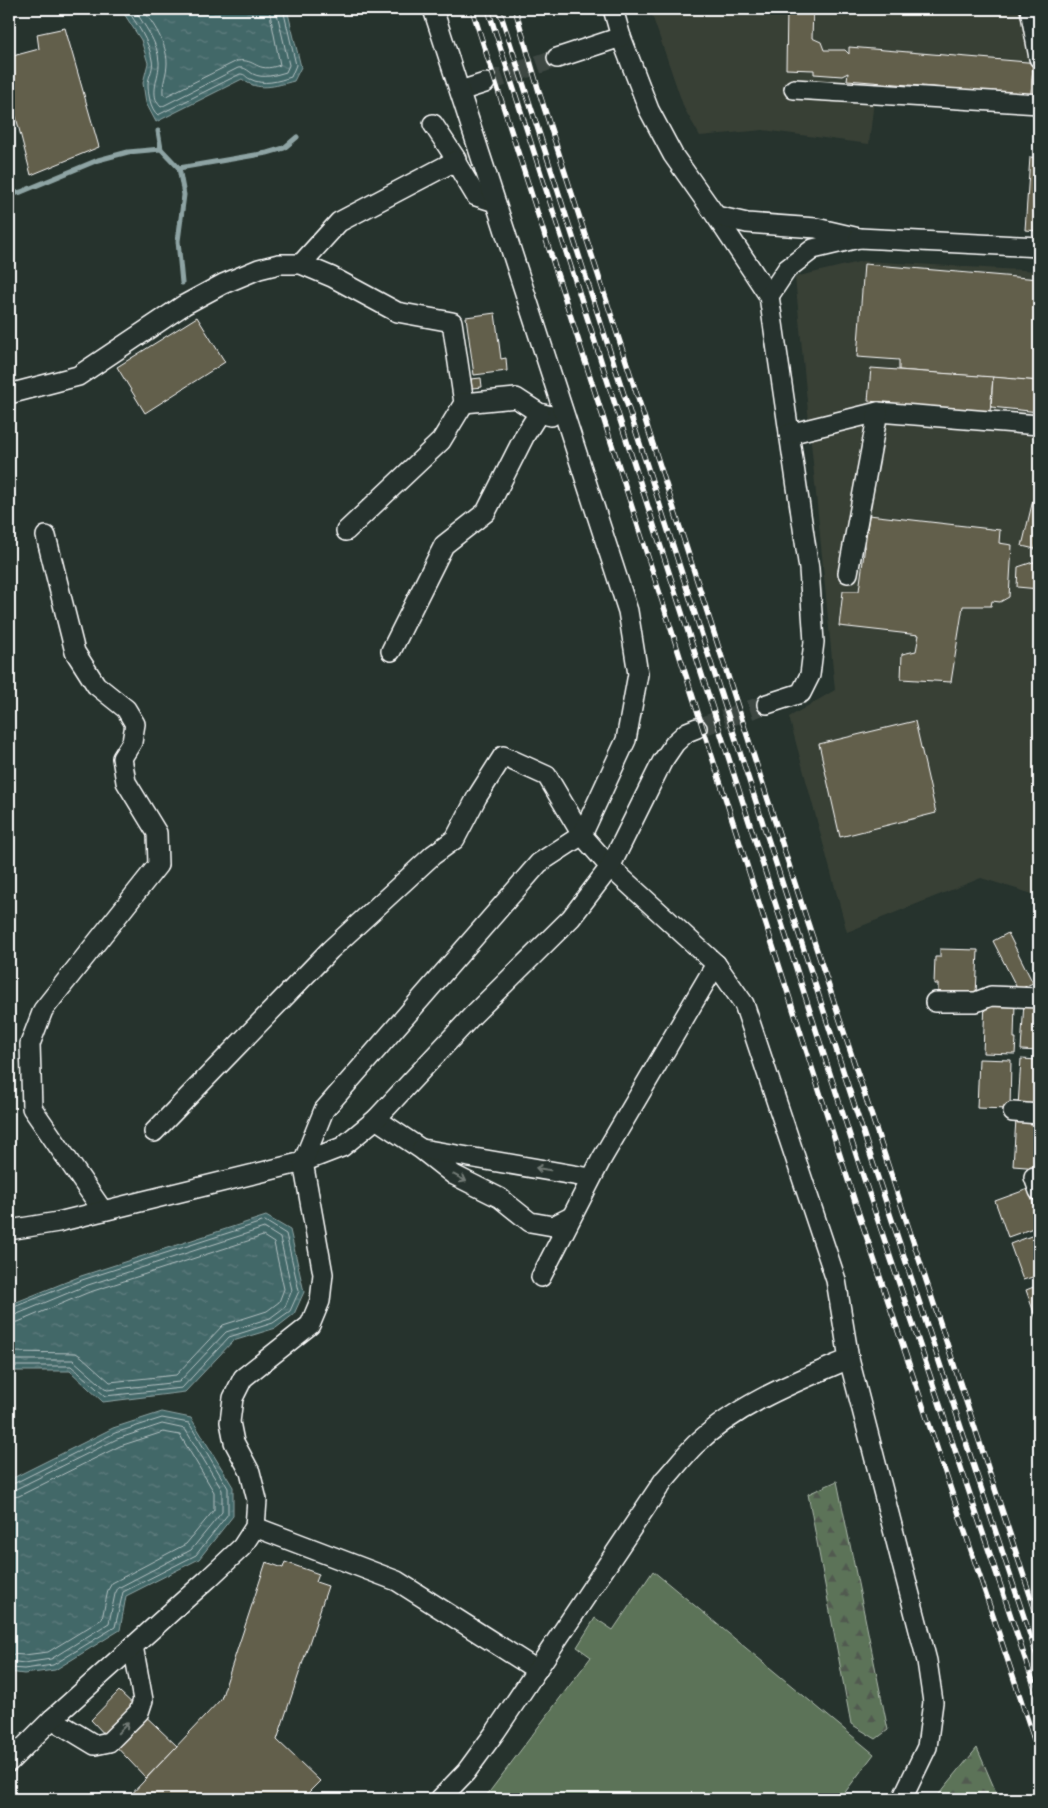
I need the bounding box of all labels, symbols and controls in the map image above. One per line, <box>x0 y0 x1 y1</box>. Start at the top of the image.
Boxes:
one-way arrow <box>535 1164 551 1174</box>
one-way arrow <box>452 1173 467 1183</box>
one-way arrow <box>117 1722 129 1735</box>

